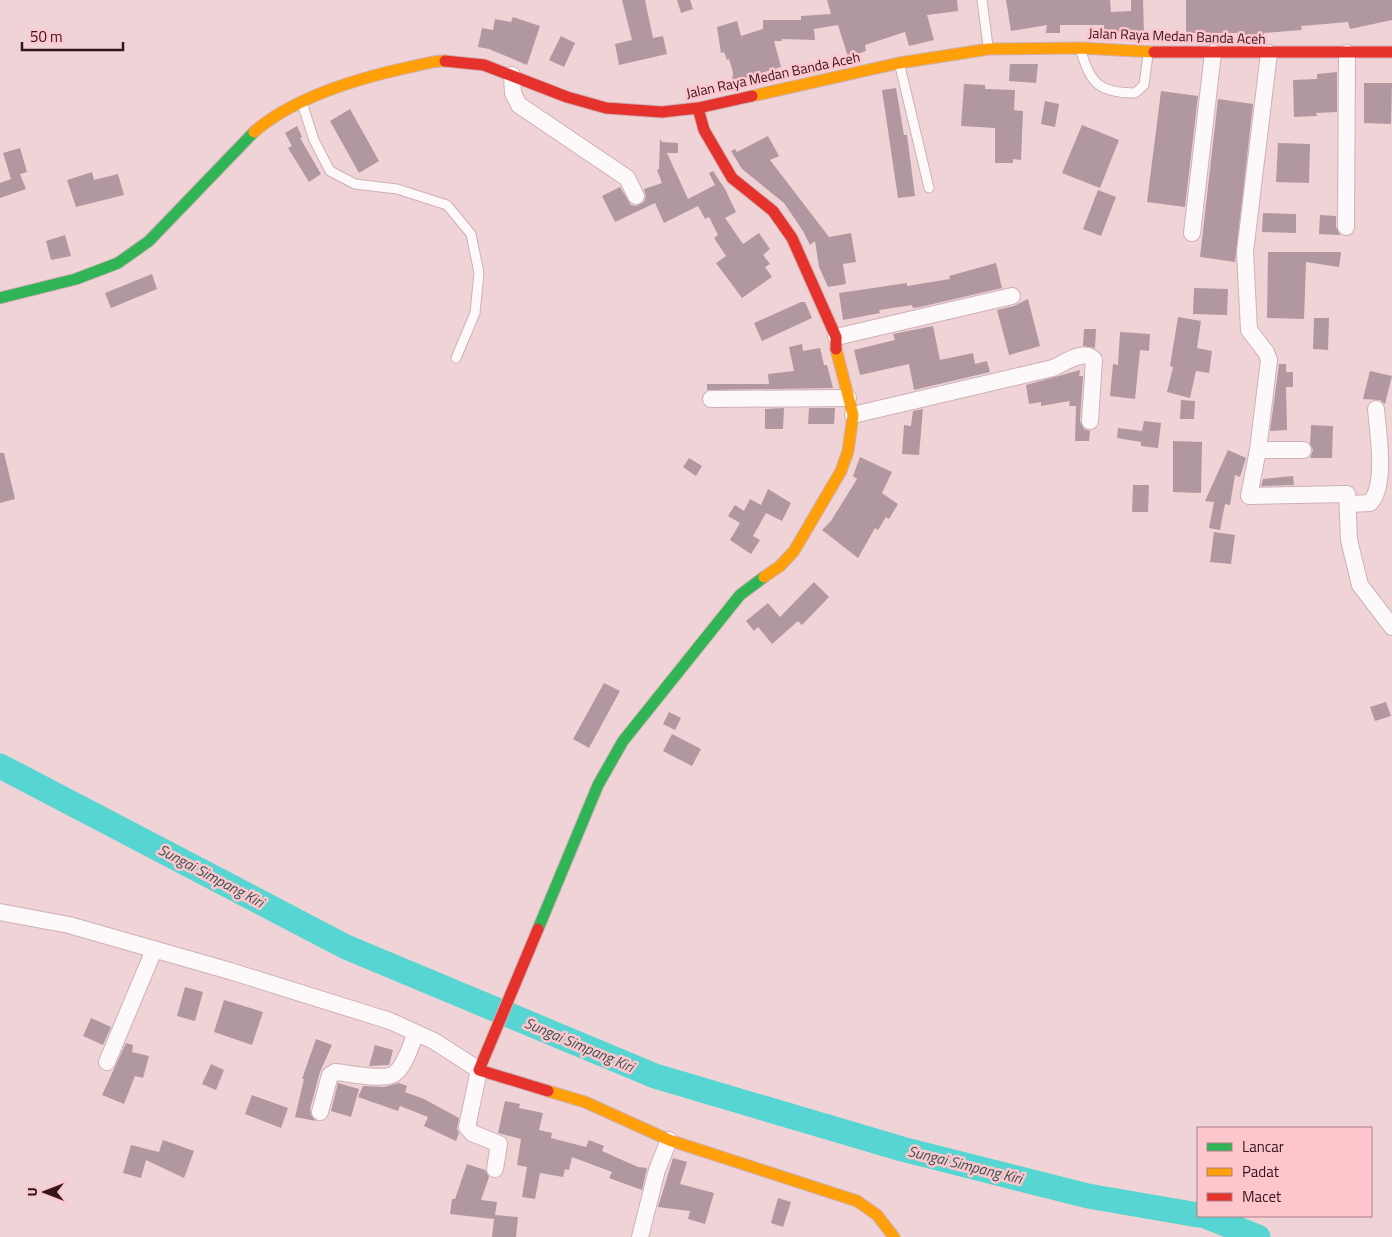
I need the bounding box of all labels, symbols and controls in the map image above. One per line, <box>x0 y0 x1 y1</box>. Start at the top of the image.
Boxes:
scale bar <box>22 20 124 52</box>
street label: Jalan Raya Medan Banda Aceh <box>1088 22 1266 49</box>
text: 50 m <box>30 25 63 48</box>
street label: Jalan Raya Medan Banda Aceh <box>684 46 862 103</box>
water label: Sungai Simpang Kiri <box>154 838 270 914</box>
water label: Sungai Simpang Kiri <box>521 1011 639 1079</box>
legend <box>1197 1127 1372 1217</box>
text: Lancar <box>1242 1135 1284 1158</box>
water label: Sungai Simpang Kiri <box>906 1139 1027 1190</box>
text: Padat <box>1242 1160 1280 1183</box>
north arrow <box>20 1167 70 1217</box>
text: Macet <box>1242 1185 1282 1208</box>
text: U <box>21 1187 42 1197</box>

